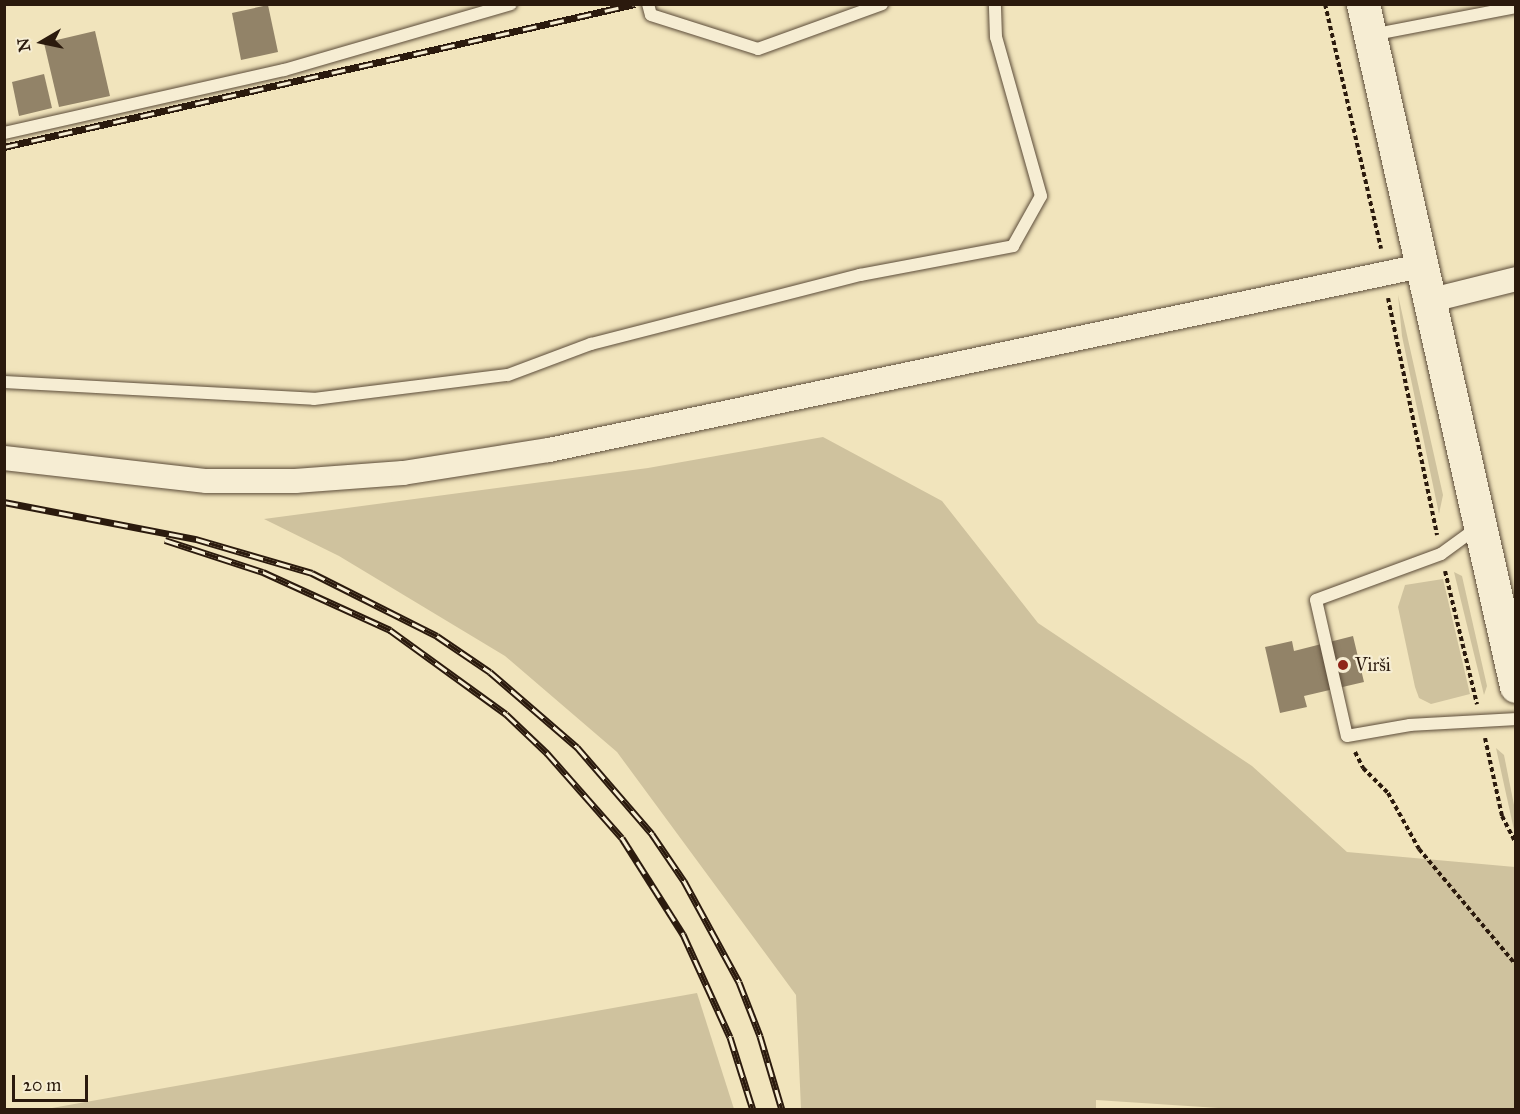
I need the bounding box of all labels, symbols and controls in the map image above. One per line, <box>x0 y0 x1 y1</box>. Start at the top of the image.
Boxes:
north arrow <box>12 12 72 72</box>
text: N <box>13 37 34 53</box>
place label: Virši <box>1355 654 1391 676</box>
marker: Virši <box>1336 658 1350 672</box>
scale bar <box>15 1063 92 1101</box>
text: 20 m <box>23 1074 61 1096</box>

